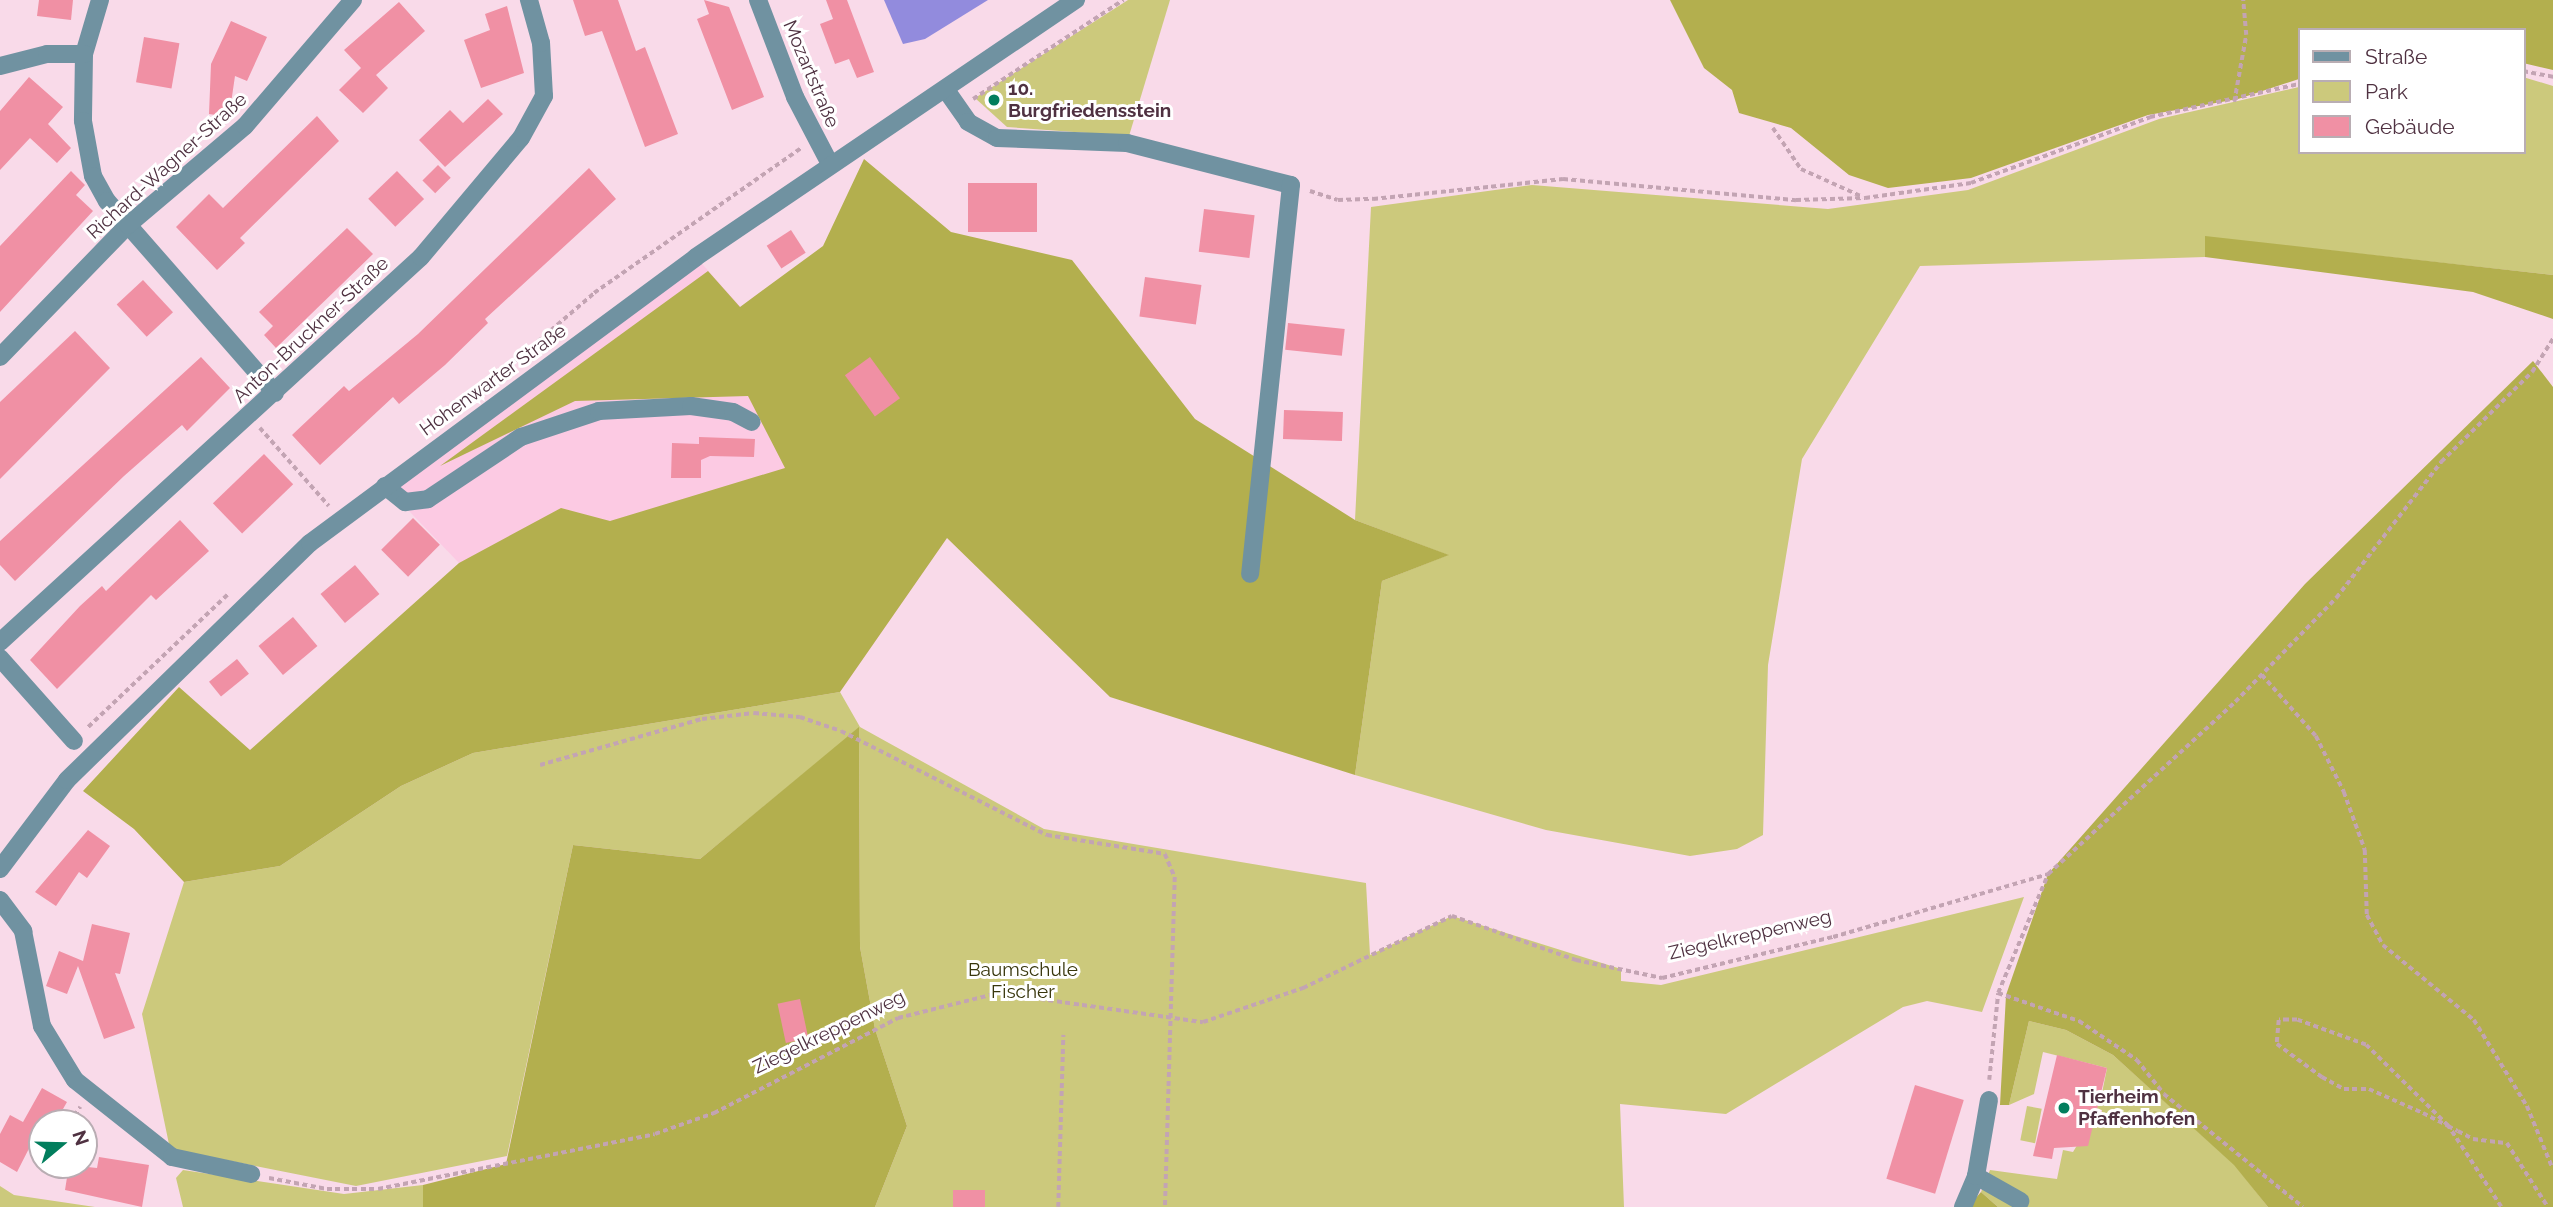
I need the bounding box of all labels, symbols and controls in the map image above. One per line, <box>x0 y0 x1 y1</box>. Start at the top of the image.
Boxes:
street label: Mozartstraße <box>778 17 844 131</box>
legend <box>2298 28 2525 154</box>
text: Straße <box>2365 44 2427 69</box>
place label: 10. Burgfriedensstein <box>1008 78 1171 122</box>
text: Park <box>2365 79 2408 104</box>
street label: Richard-Wagner-Straße <box>82 88 252 244</box>
marker: 10. Burgfriedensstein <box>986 92 1002 108</box>
text: Gebäude <box>2365 114 2455 139</box>
street label: Anton-Bruckner-Straße <box>229 252 393 408</box>
street label: Hohenwarter Straße <box>415 319 571 441</box>
street label: Ziegelkreppenweg <box>1666 905 1834 965</box>
park label: Baumschule Fischer <box>968 959 1078 1003</box>
street label: Ziegelkreppenweg <box>749 985 909 1079</box>
place label: Tierheim Pfaffenhofen <box>2078 1086 2195 1130</box>
marker: Tierheim Pfaffenhofen <box>2056 1100 2072 1116</box>
north arrow <box>28 1109 98 1179</box>
text: N <box>68 1127 94 1148</box>

